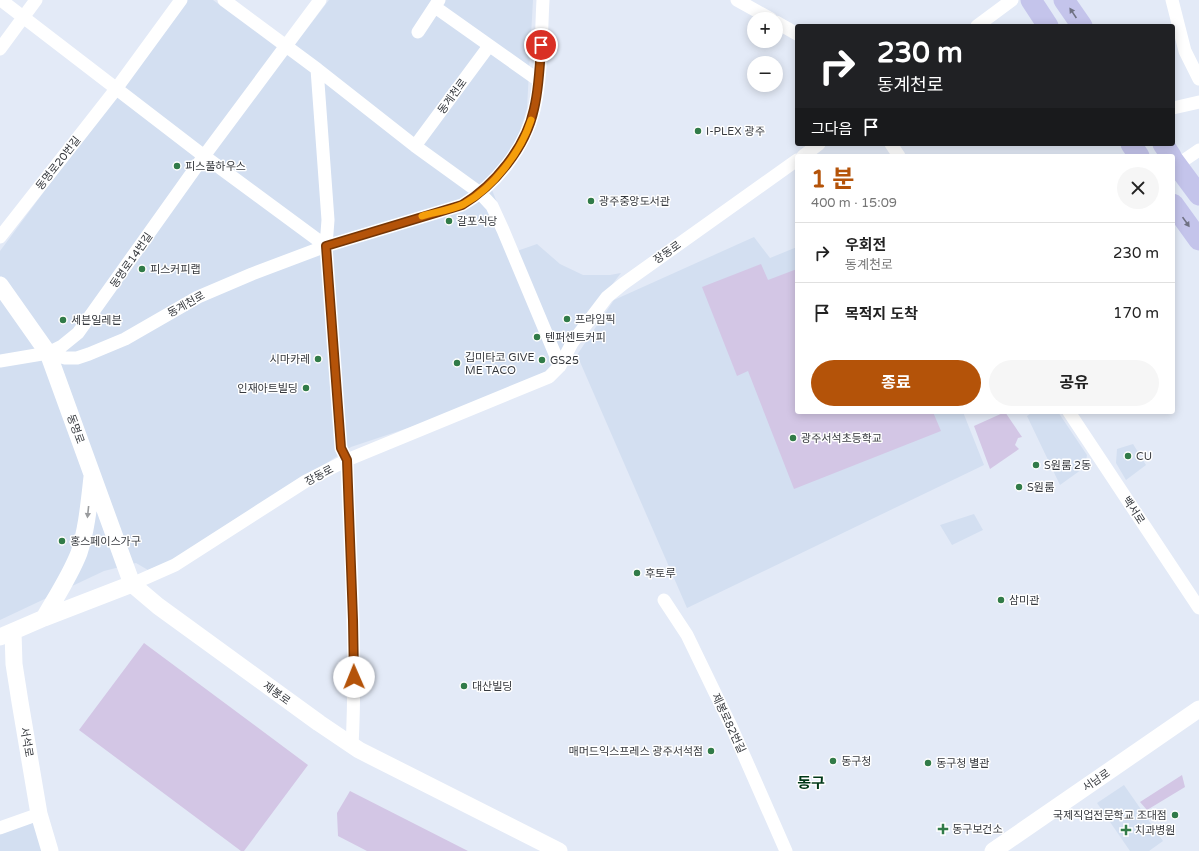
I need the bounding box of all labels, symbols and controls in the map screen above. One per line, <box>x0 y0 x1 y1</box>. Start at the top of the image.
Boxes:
one-way arrow <box>1069 8 1077 18</box>
map controls <box>747 12 783 92</box>
button: + <box>747 12 783 48</box>
pin <box>524 28 558 62</box>
icon: arrive <box>530 34 552 56</box>
text: 230 m <box>877 36 963 70</box>
icon: right <box>811 40 863 92</box>
button: − <box>747 56 783 92</box>
text: 동계천로 <box>877 74 943 96</box>
street label: 동계천로 <box>435 76 470 116</box>
icon: arrive <box>860 116 882 138</box>
text: 그다음 <box>811 120 852 138</box>
place label: I-PLEX 광주 <box>706 125 765 138</box>
marker: I-PLEX 광주 <box>693 126 703 136</box>
street label: 동명로20번길 <box>33 134 83 193</box>
place label: 피스풀하우스 <box>185 160 246 173</box>
marker: 피스풀하우스 <box>172 161 182 171</box>
text: 1 분 <box>811 165 854 194</box>
button: close <box>1117 167 1159 209</box>
place label: 광주중앙도서관 <box>599 195 670 208</box>
text: 400 m · 15:09 <box>811 195 897 211</box>
marker: 광주중앙도서관 <box>586 196 596 206</box>
place label: 갈포식당 <box>457 215 497 228</box>
marker: 갈포식당 <box>444 216 454 226</box>
one-way arrow <box>1182 217 1190 227</box>
street label: 동명로14번길 <box>108 230 155 290</box>
text: 우회전 <box>845 236 886 254</box>
street label: 장동로 <box>651 238 683 266</box>
icon: right <box>811 242 833 264</box>
text: 230 m <box>1113 244 1159 262</box>
text: 동계천로 <box>845 257 893 273</box>
place label: 피스커피랩 <box>150 263 201 276</box>
marker: 피스커피랩 <box>137 264 147 274</box>
street label: 동계천로 <box>165 289 207 320</box>
icon: arrive <box>811 302 833 324</box>
text: 170 m <box>1113 304 1159 322</box>
text: 목적지 도착 <box>845 305 918 323</box>
place label: 프라임픽 <box>575 313 615 326</box>
place label: 세븐일레븐 <box>71 314 122 327</box>
marker: 프라임픽 <box>562 314 572 324</box>
marker: 세븐일레븐 <box>58 315 68 325</box>
place label: 텐퍼센트커피 <box>545 331 606 344</box>
marker: 텐퍼센트커피 <box>532 332 542 342</box>
place label: 깁미타코 GIVE ME TACO <box>465 351 534 377</box>
place label: 시마카레 <box>270 353 310 366</box>
marker: 시마카레 <box>313 354 323 364</box>
place label: GS25 <box>550 354 579 367</box>
marker: GS25 <box>537 355 547 365</box>
marker: 깁미타코 GIVE ME TACO <box>452 358 462 368</box>
button: 종료 <box>811 360 981 406</box>
button: 공유 <box>989 360 1159 406</box>
place label: 인재아트빌딩 <box>237 382 298 395</box>
marker: 인재아트빌딩 <box>301 383 311 393</box>
street label: 동명로 <box>64 413 87 446</box>
place label: 광주서석초등학교 <box>801 432 882 445</box>
marker: 광주서석초등학교 <box>788 433 798 443</box>
place label: CU <box>1136 450 1152 463</box>
marker: CU <box>1123 451 1133 461</box>
place label: S원룸 2동 <box>1044 459 1091 472</box>
marker: S원룸 2동 <box>1031 460 1041 470</box>
street label: 장동로 <box>303 463 336 488</box>
place label: S원룸 <box>1027 481 1054 494</box>
marker: S원룸 <box>1014 482 1024 492</box>
street label: 백서로 <box>1120 494 1147 527</box>
one-way arrow <box>85 506 92 518</box>
place label: 홍스페이스가구 <box>70 535 141 548</box>
marker: 홍스페이스가구 <box>57 536 67 546</box>
place label: 후토루 <box>645 567 675 580</box>
marker: 후토루 <box>632 568 642 578</box>
place label: 삼미관 <box>1009 594 1039 607</box>
marker: 삼미관 <box>996 595 1006 605</box>
position arrow <box>333 656 375 698</box>
street label: 제봉로 <box>261 679 293 708</box>
place label: 대산빌딩 <box>472 680 512 693</box>
marker: 대산빌딩 <box>459 681 469 691</box>
street label: 제봉로82번길 <box>709 691 748 755</box>
street label: 서석로 <box>17 726 36 758</box>
place label: 매머드익스프레스 광주서석점 <box>569 745 703 758</box>
marker: 매머드익스프레스 광주서석점 <box>706 746 716 756</box>
place label: 동구청 <box>841 755 871 768</box>
marker: 동구청 <box>828 756 838 766</box>
place label: 동구청 별관 <box>936 757 989 770</box>
marker: 동구청 별관 <box>923 758 933 768</box>
street label: 서남로 <box>1080 767 1113 794</box>
district label: 동구 <box>797 774 825 792</box>
place label: 국제직업전문학교 조대점 <box>1053 809 1167 822</box>
marker: 국제직업전문학교 조대점 <box>1170 810 1180 820</box>
marker: 동구보건소 <box>937 823 949 835</box>
place label: 동구보건소 <box>952 823 1003 836</box>
marker: 치과병원 <box>1120 824 1132 836</box>
place label: 치과병원 <box>1135 824 1175 837</box>

